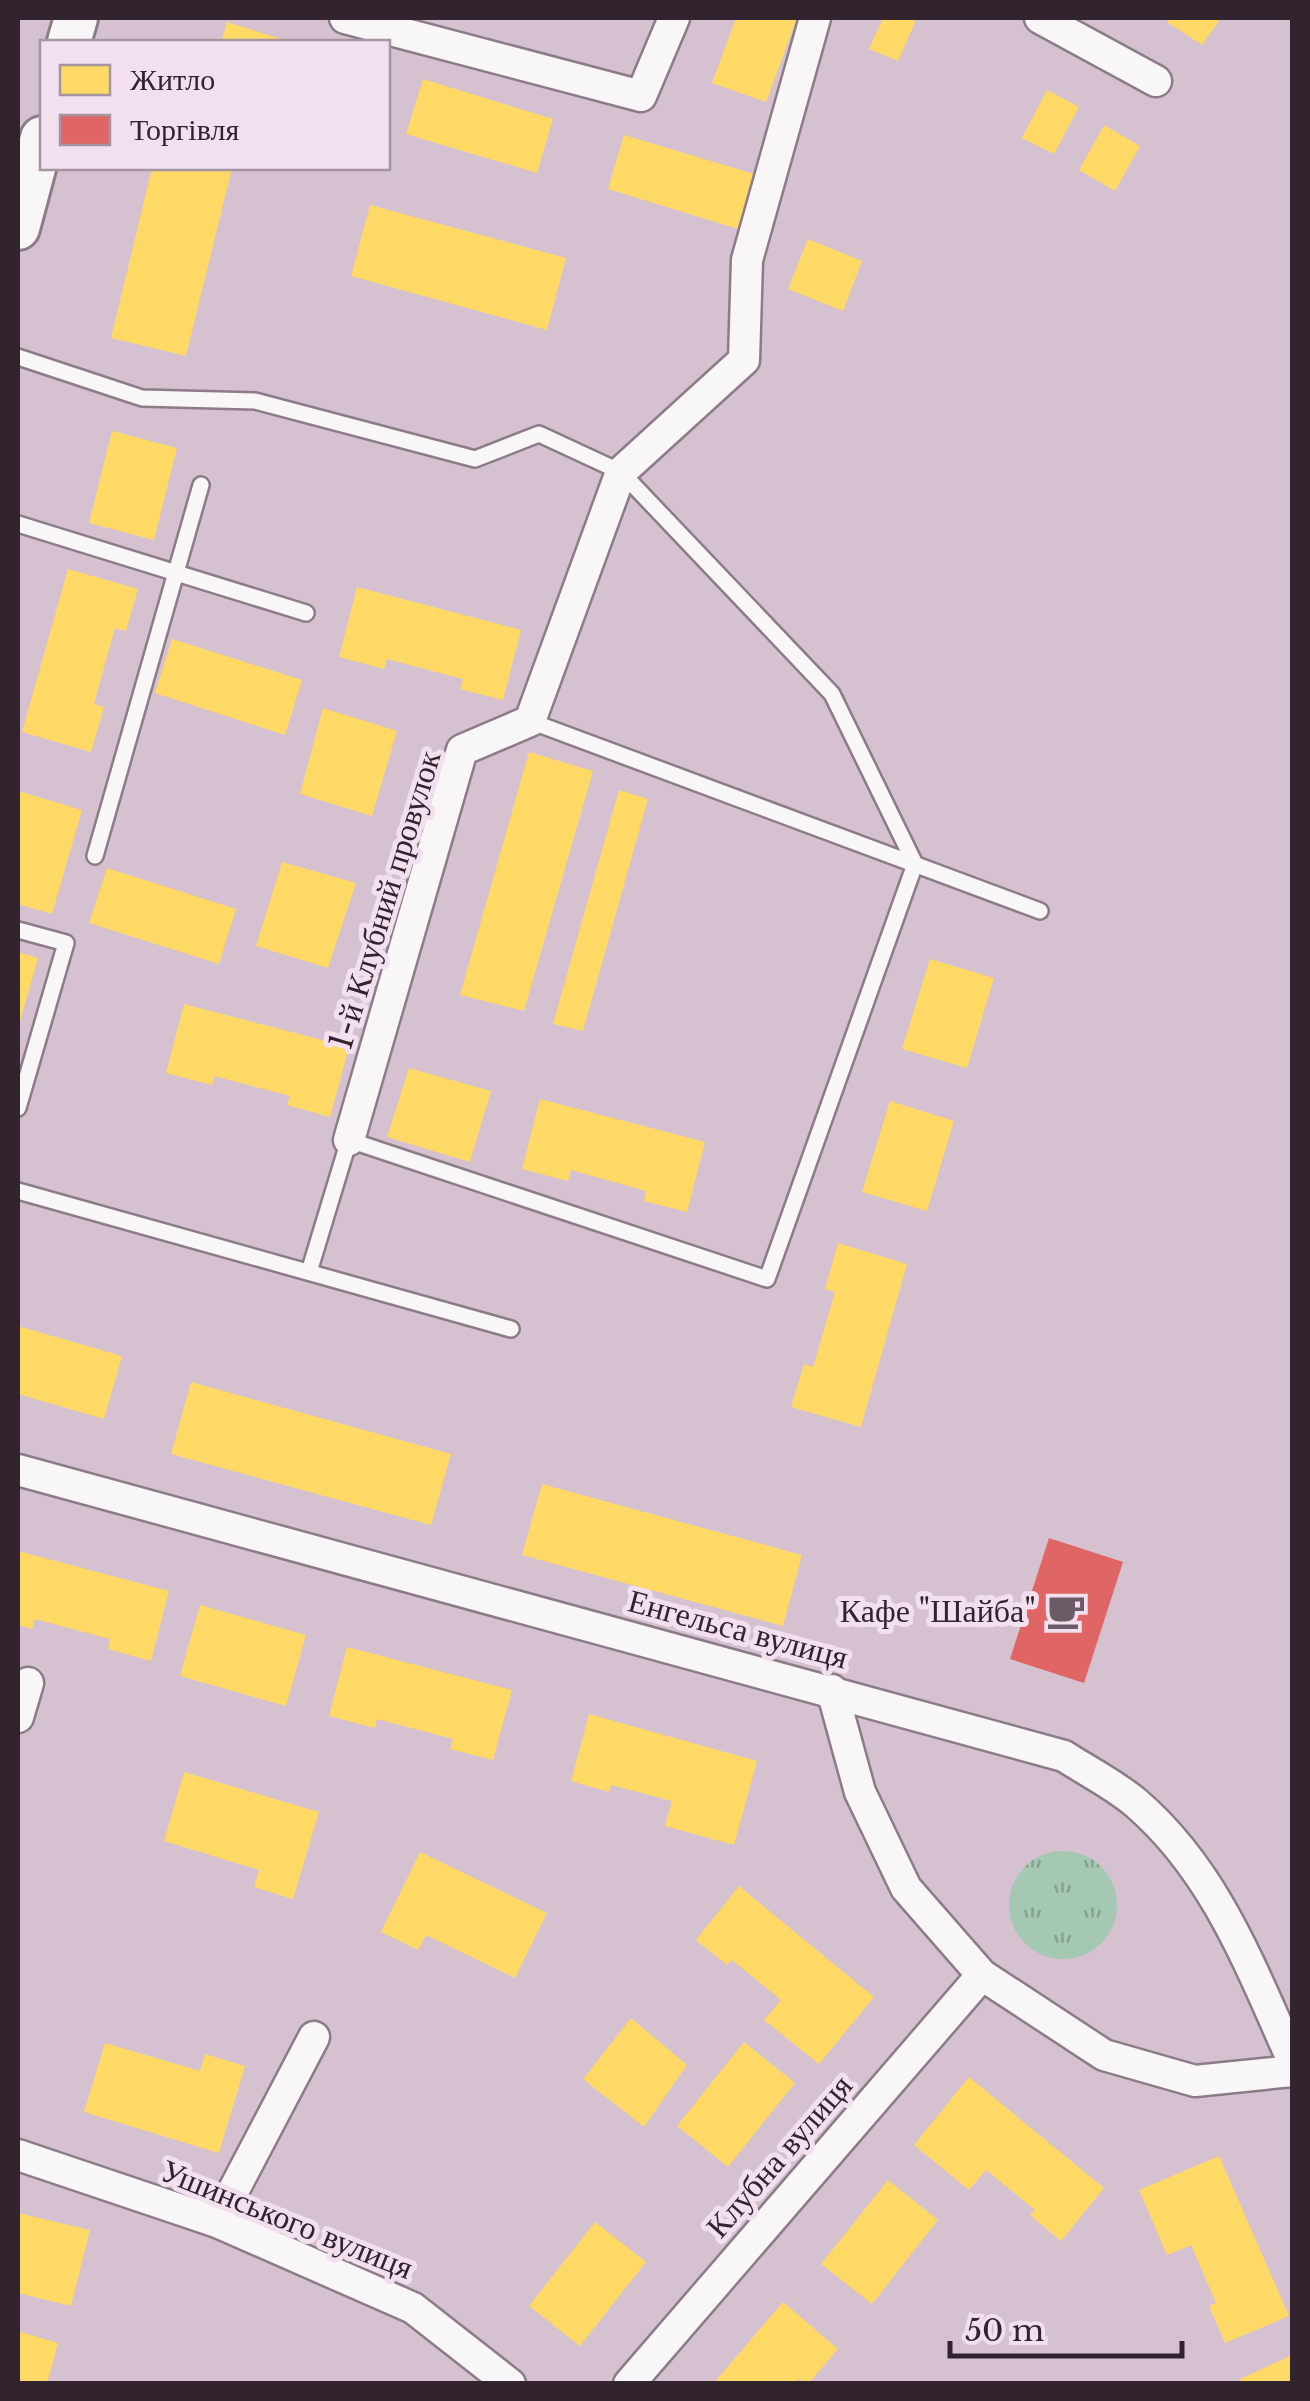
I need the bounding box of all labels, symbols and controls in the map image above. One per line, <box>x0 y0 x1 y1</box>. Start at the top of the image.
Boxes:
legend <box>40 40 390 170</box>
text: Житло <box>130 61 215 98</box>
text: Торгівля <box>130 111 239 148</box>
street label: 1-й Клубний провулок <box>320 745 450 1054</box>
street label: Енгельса вулиця <box>624 1580 852 1678</box>
cafe icon: Кафе "Шайба" <box>1045 1590 1087 1632</box>
place label: Кафе "Шайба" <box>840 1591 1036 1631</box>
street label: Клубна вулиця <box>697 2066 861 2246</box>
street label: Ушинського вулиця <box>155 2150 419 2288</box>
scale bar <box>950 2296 1182 2358</box>
text: 50 m <box>965 2312 1044 2349</box>

